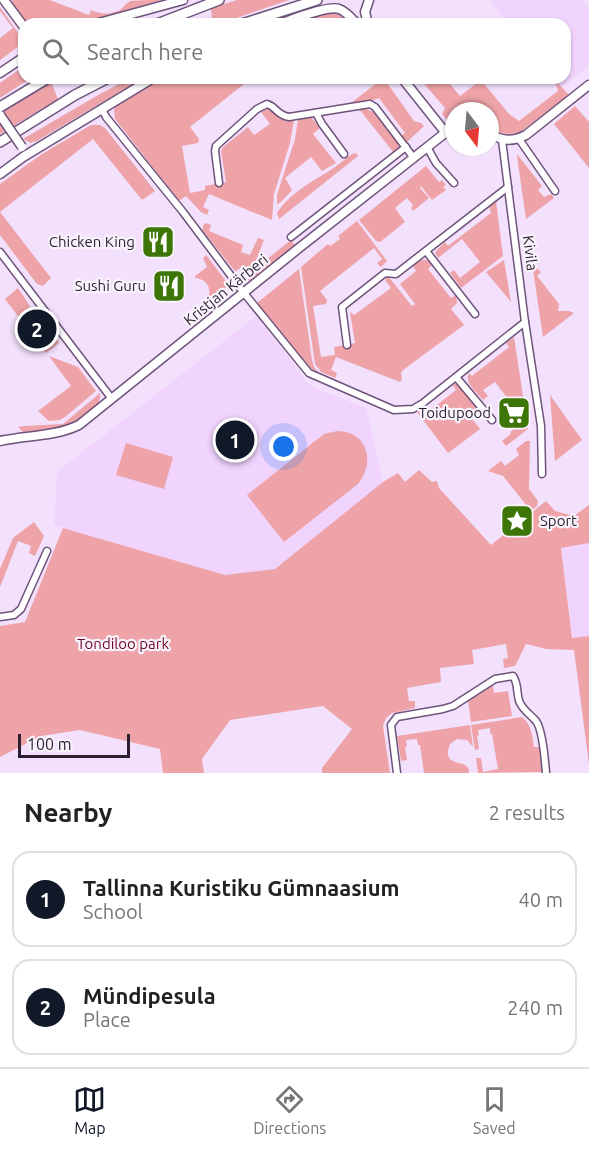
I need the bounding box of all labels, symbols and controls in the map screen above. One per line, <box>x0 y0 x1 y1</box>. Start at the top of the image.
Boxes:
search box <box>18 18 571 84</box>
icon: search <box>39 35 72 68</box>
text: Search here <box>87 39 203 64</box>
north arrow <box>445 102 499 156</box>
restaurant icon: Chicken King <box>140 224 176 260</box>
place label: Chicken King <box>49 233 135 250</box>
street label: Kivila <box>520 234 541 272</box>
street label: Kristjan Kärberi <box>180 251 271 329</box>
restaurant icon: Sushi Guru <box>151 268 187 304</box>
place label: Sushi Guru <box>75 277 146 294</box>
pin: 2 <box>18 306 57 352</box>
supermarket icon: Toidupood <box>496 395 532 431</box>
place label: Toidupood <box>419 404 491 421</box>
pin: 1 <box>216 418 254 462</box>
your location <box>269 432 298 461</box>
place icon: Sport <box>499 503 535 539</box>
place label: Sport <box>540 512 577 529</box>
park label: Tondiloo park <box>77 635 169 652</box>
scale bar <box>18 731 130 758</box>
text: 100 m <box>27 735 72 753</box>
text: Nearby <box>24 798 112 827</box>
text: 2 results <box>489 801 565 824</box>
text: Tallinna Kuristiku Gümnaasium <box>83 875 400 900</box>
text: 1 <box>40 888 51 911</box>
text: 40 m <box>519 888 563 911</box>
text: School <box>83 900 143 923</box>
text: Mündipesula <box>83 983 216 1008</box>
text: 2 <box>40 996 51 1019</box>
text: 240 m <box>507 996 563 1019</box>
text: Place <box>83 1008 131 1031</box>
tab: Map <box>73 1083 106 1137</box>
tab: Directions <box>253 1083 326 1137</box>
tab: Saved <box>473 1083 516 1137</box>

